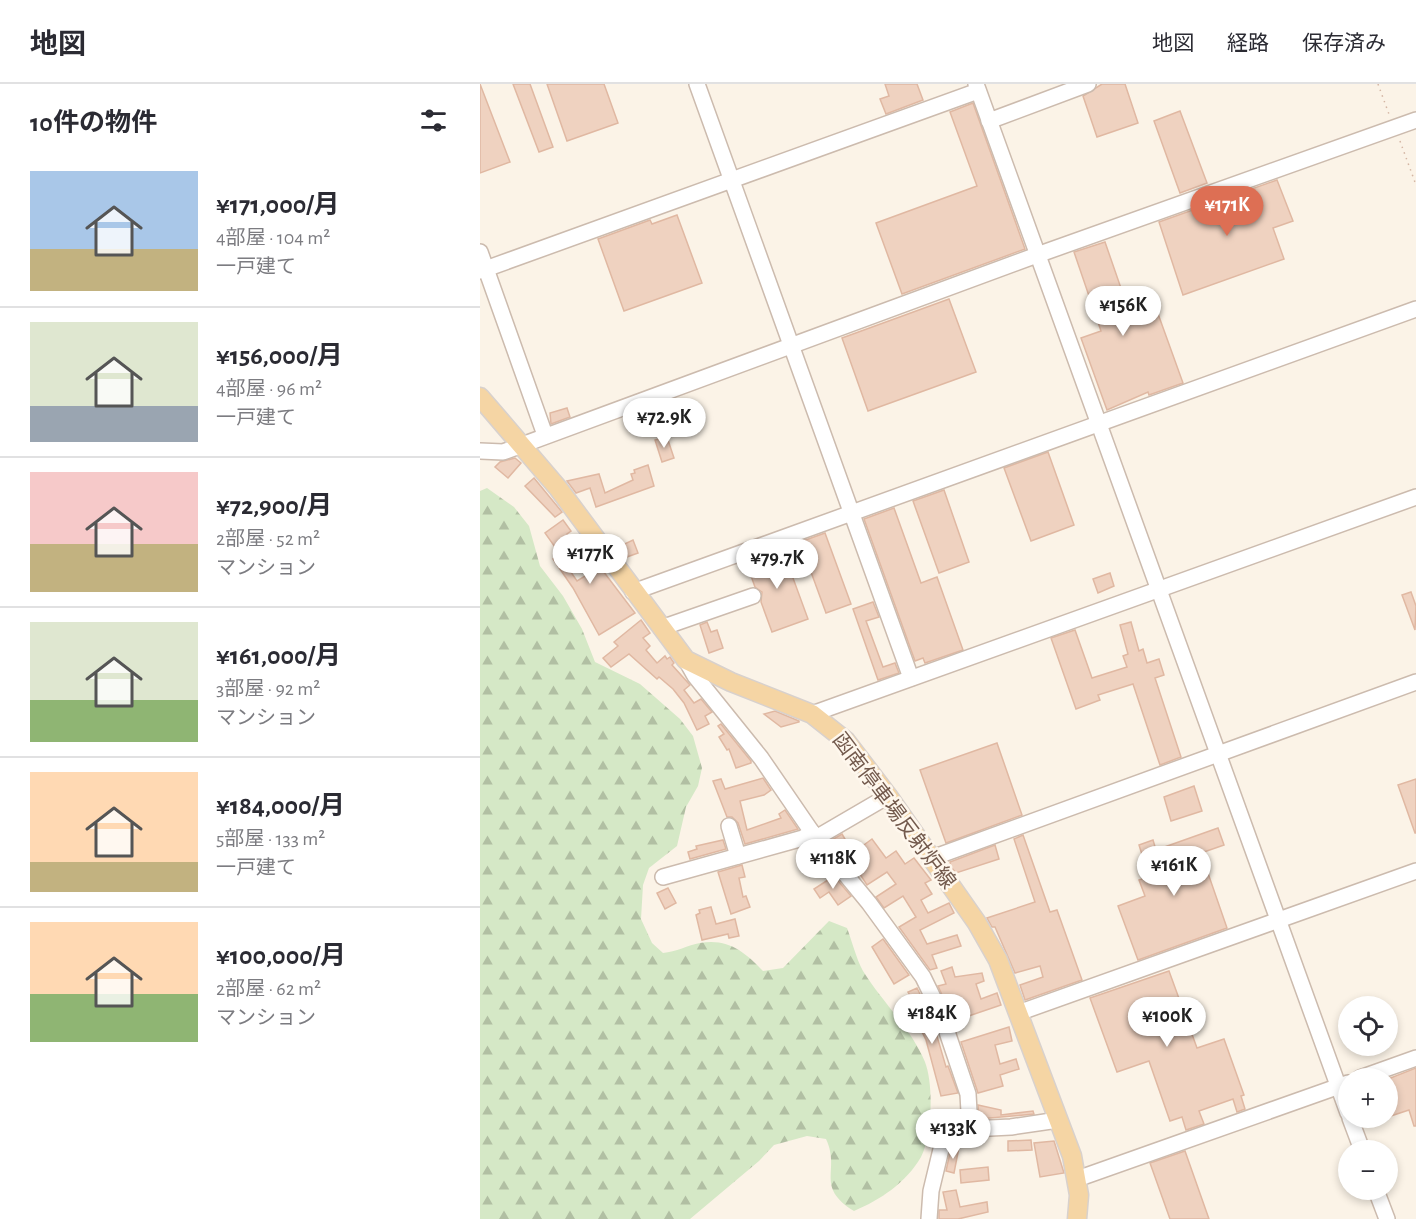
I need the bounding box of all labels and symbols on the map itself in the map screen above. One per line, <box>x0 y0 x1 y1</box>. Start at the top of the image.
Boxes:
pin: ¥171K <box>1185 186 1269 237</box>
pin: ¥156K <box>1081 286 1165 337</box>
pin: ¥72.9K <box>615 398 713 449</box>
pin: ¥177K <box>548 534 632 585</box>
pin: ¥79.7K <box>728 539 826 590</box>
street label: 函南停車場反射炉線 <box>829 729 960 893</box>
pin: ¥118K <box>791 839 875 890</box>
pin: ¥161K <box>1132 846 1216 897</box>
pin: ¥184K <box>890 994 974 1045</box>
pin: ¥100K <box>1125 997 1209 1048</box>
pin: ¥133K <box>911 1109 995 1160</box>

